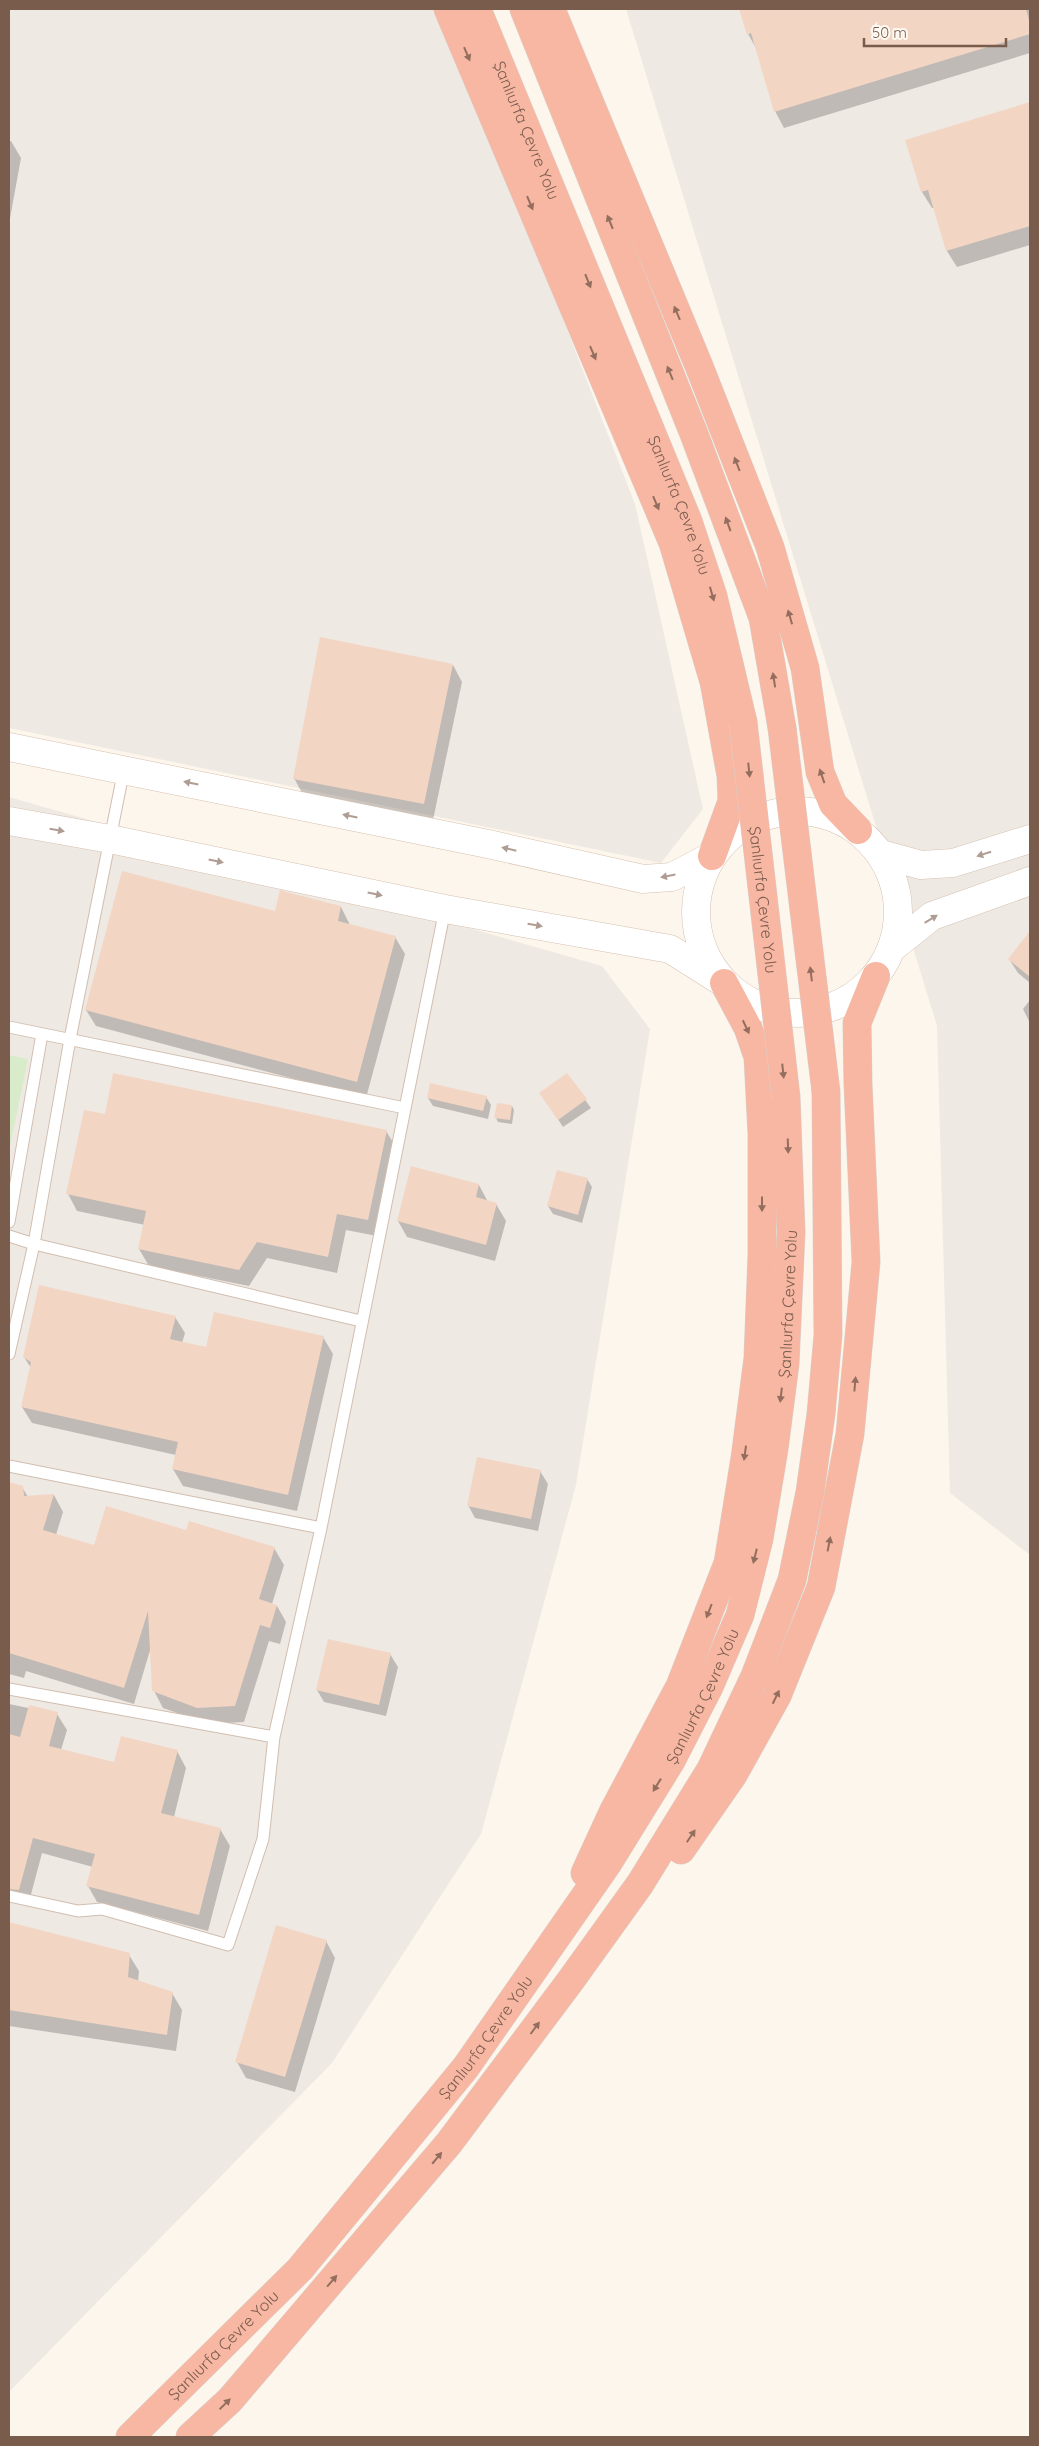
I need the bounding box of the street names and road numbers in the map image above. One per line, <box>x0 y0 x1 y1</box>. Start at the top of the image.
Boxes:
street label: Şanlıurfa Çevre Yolu <box>489 58 564 202</box>
street label: Şanlıurfa Çevre Yolu <box>644 432 715 578</box>
street label: Şanlıurfa Çevre Yolu <box>745 825 782 974</box>
street label: Şanlıurfa Çevre Yolu <box>773 1229 801 1379</box>
street label: Şanlıurfa Çevre Yolu <box>661 1625 743 1767</box>
street label: Şanlıurfa Çevre Yolu <box>434 1971 537 2103</box>
street label: Şanlıurfa Çevre Yolu <box>164 2286 283 2404</box>

